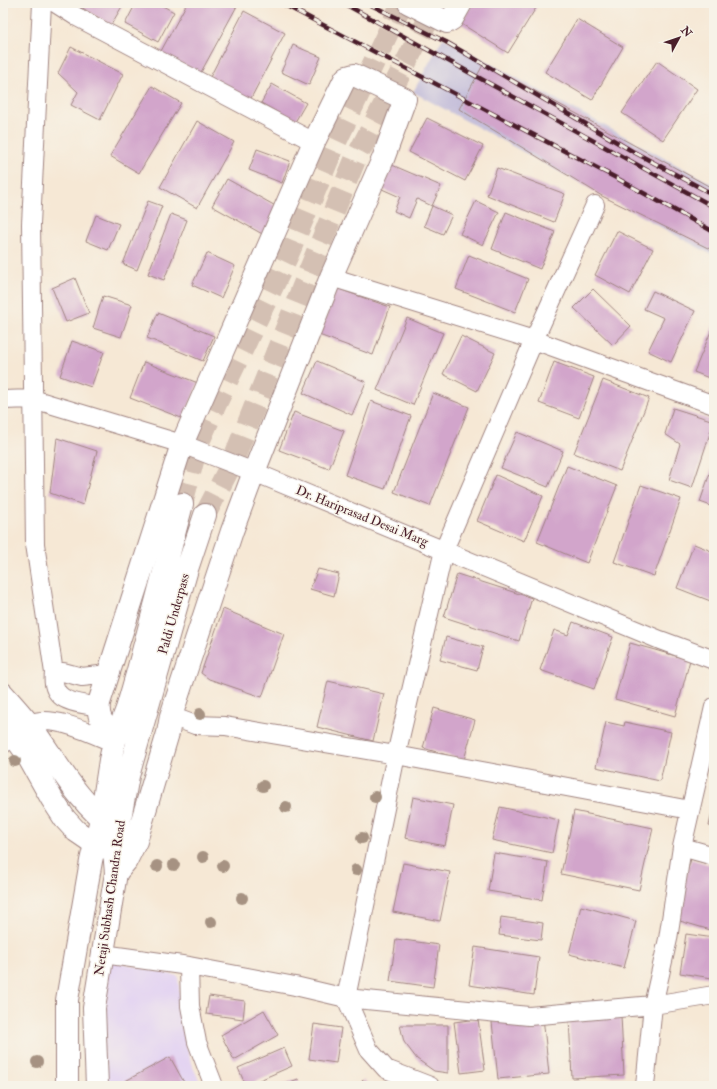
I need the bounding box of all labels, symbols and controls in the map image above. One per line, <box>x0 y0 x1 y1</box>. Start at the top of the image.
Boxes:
north arrow <box>659 18 699 58</box>
text: N <box>677 23 695 41</box>
street label: Dr. Hariprasad Desai Marg <box>293 482 431 551</box>
street label: Paldi Underpass <box>155 571 194 657</box>
street label: Netaji Subhash Chandra Road <box>91 819 129 977</box>

